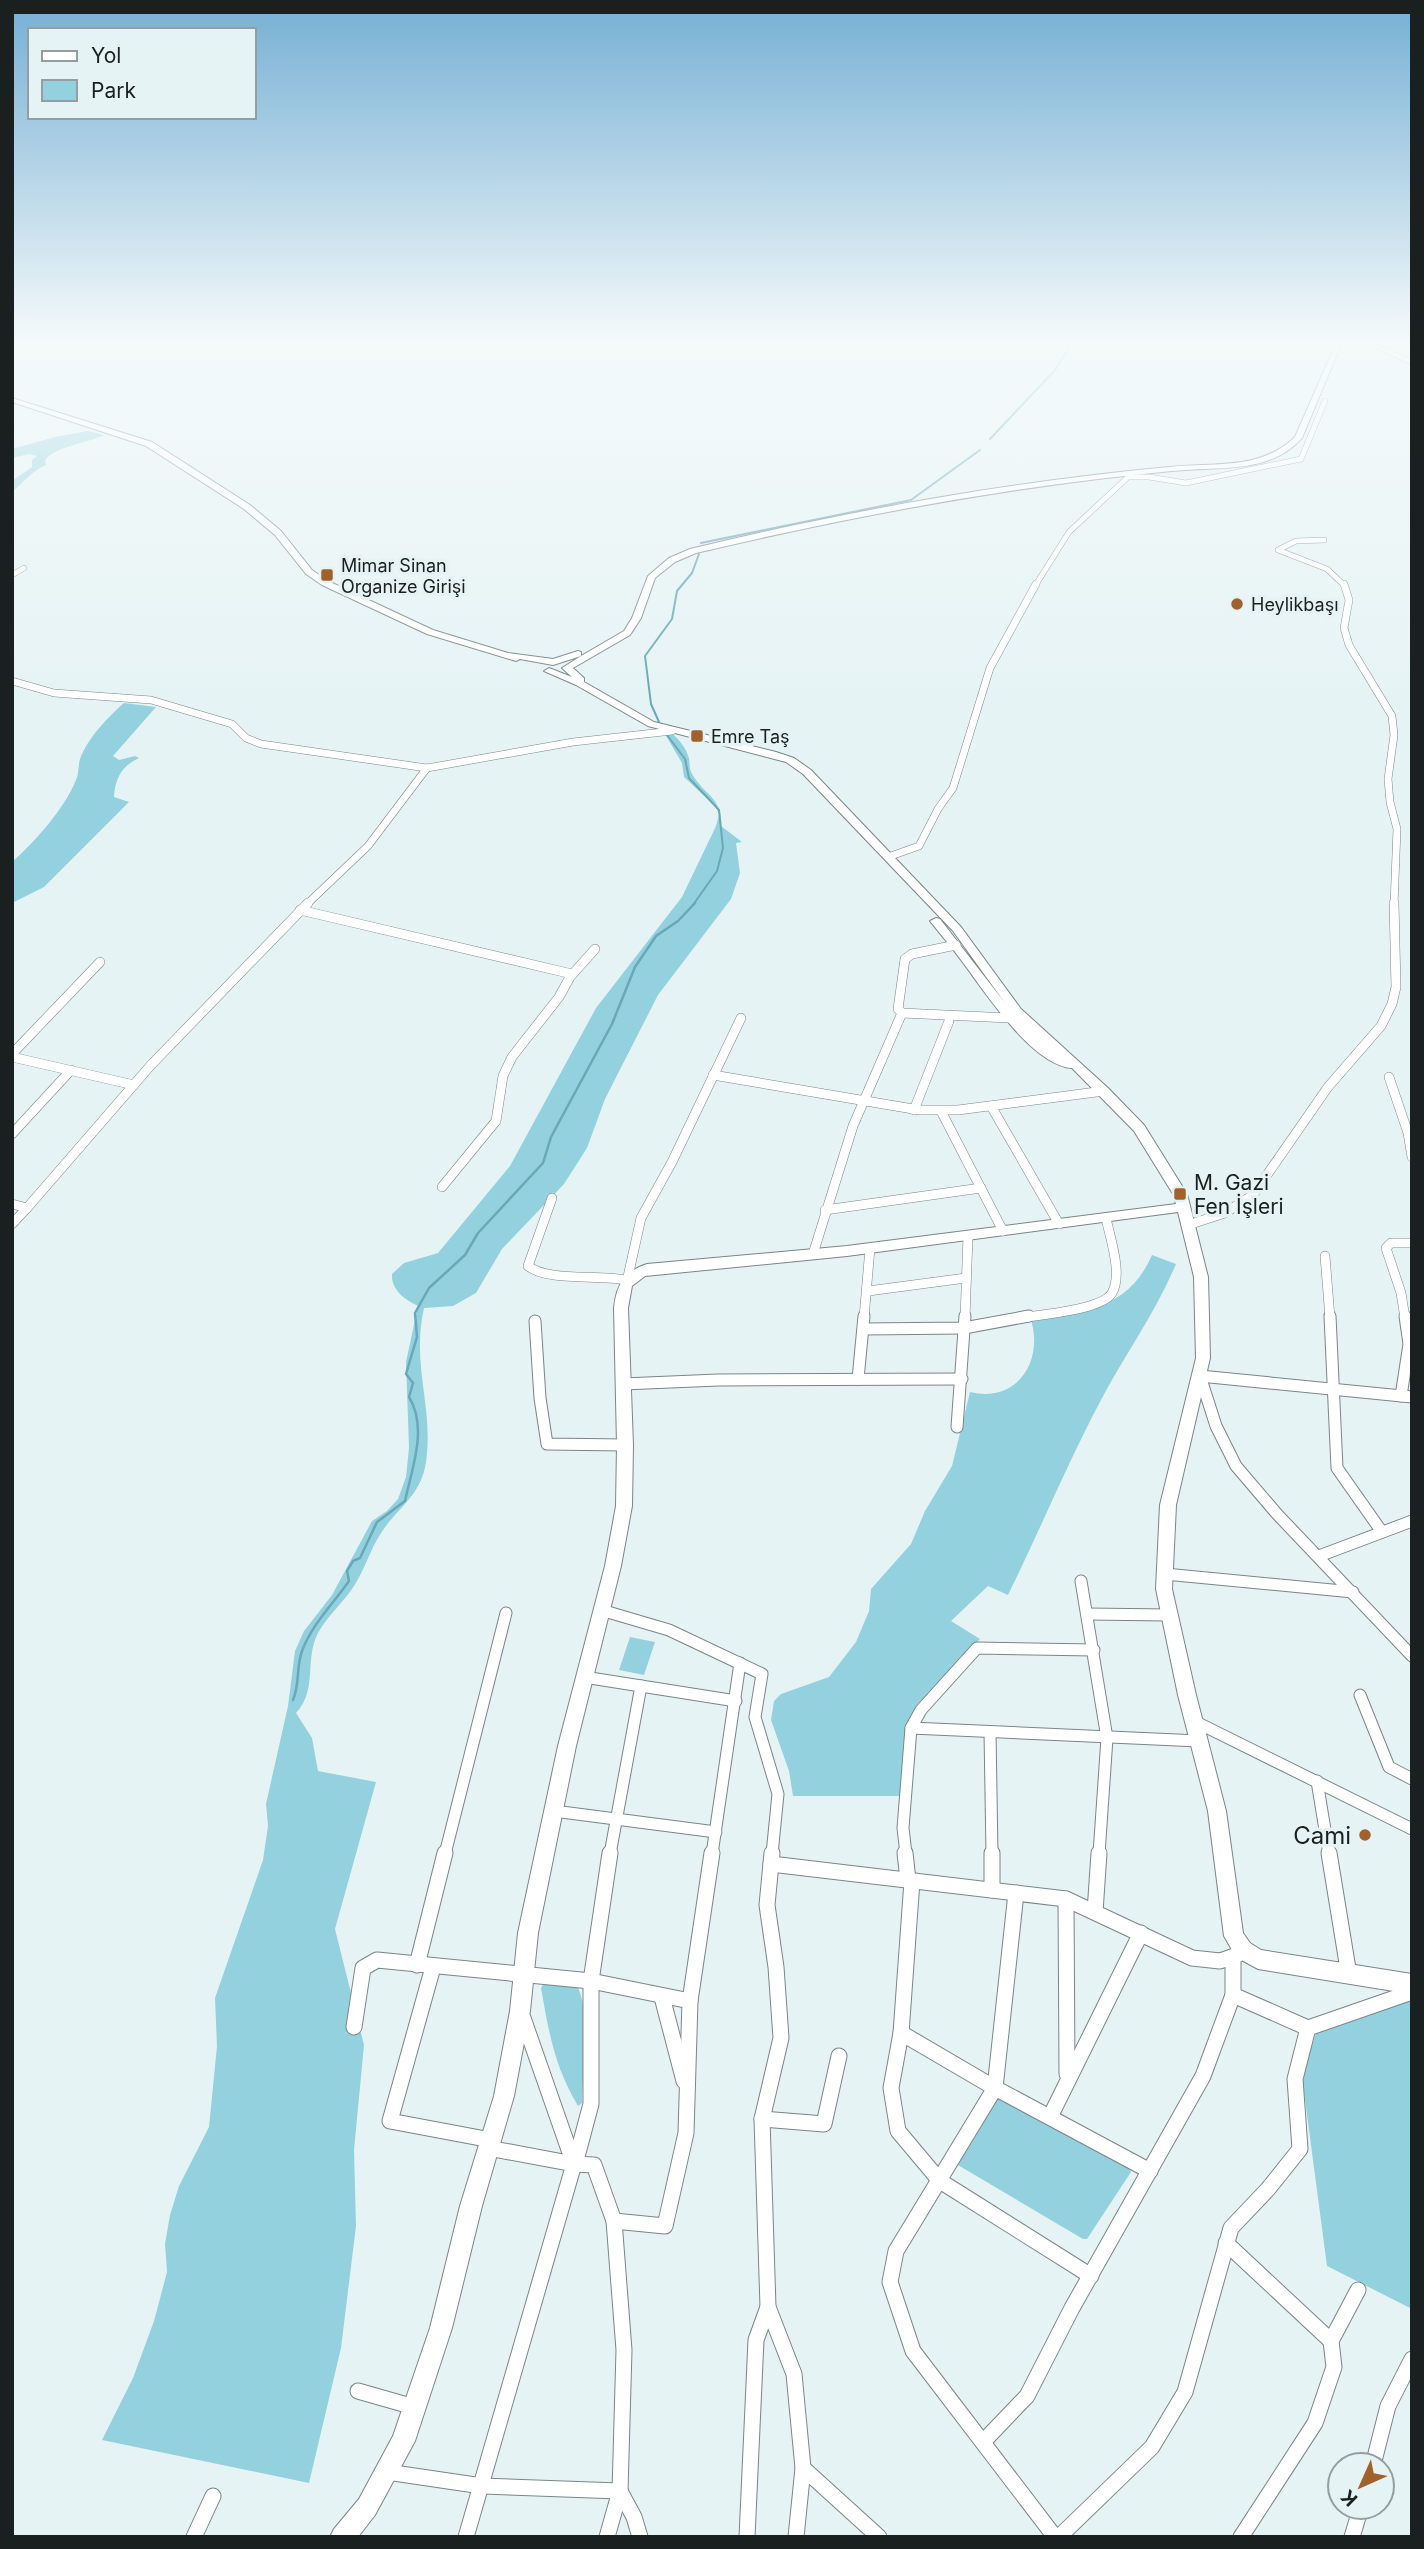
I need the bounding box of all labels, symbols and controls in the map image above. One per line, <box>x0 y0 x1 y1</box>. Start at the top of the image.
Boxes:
legend <box>28 28 256 119</box>
text: Yol <box>91 43 121 68</box>
text: Park <box>91 78 136 103</box>
place label: Mimar Sinan Organize Girişi <box>341 555 466 597</box>
marker: Mimar Sinan Organize Girişi <box>319 567 335 583</box>
place label: Heylikbaşı <box>1251 594 1339 615</box>
marker: Heylikbaşı <box>1229 596 1245 612</box>
place label: Emre Taş <box>711 726 790 747</box>
marker: Emre Taş <box>689 728 705 744</box>
place label: M. Gazi Fen İşleri <box>1194 1170 1284 1219</box>
marker: M. Gazi Fen İşleri <box>1172 1186 1188 1202</box>
place label: Cami <box>1293 1821 1351 1850</box>
marker: Cami <box>1357 1827 1373 1843</box>
north arrow <box>1326 2451 1396 2521</box>
text: K <box>1336 2484 1362 2511</box>

